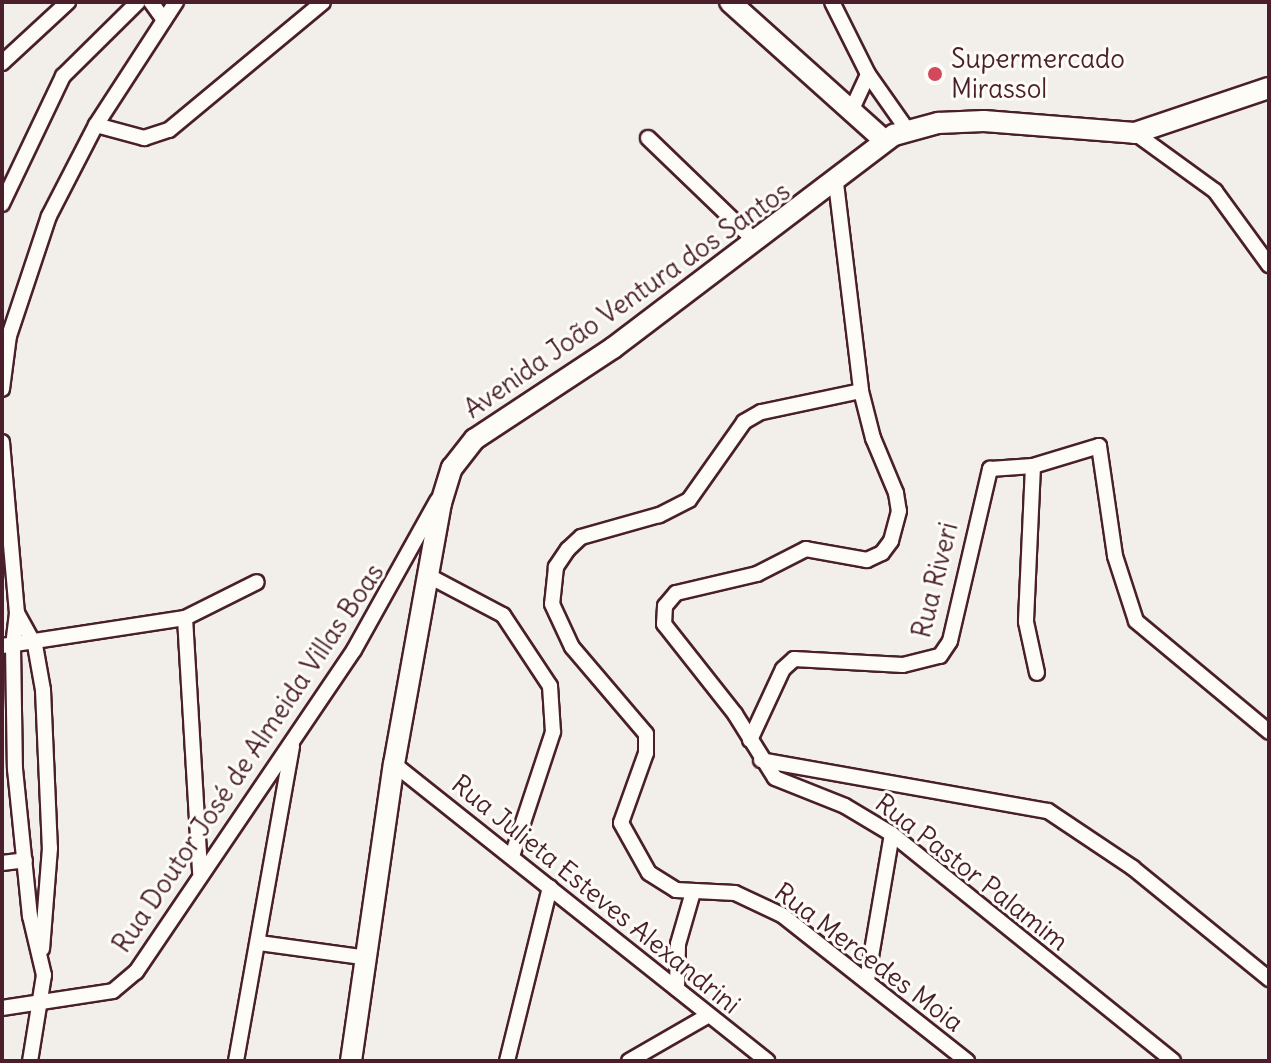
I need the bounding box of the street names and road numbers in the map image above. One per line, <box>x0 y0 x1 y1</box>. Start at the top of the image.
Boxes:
street label: Avenida João Ventura dos Santos <box>458 175 796 425</box>
street label: Rua Riveri <box>906 519 964 641</box>
street label: Rua Doutor José de Almeida Villas Boas <box>106 558 390 958</box>
street label: Rua Julieta Esteves Alexandrini <box>446 768 746 1020</box>
street label: Rua Pastor Palamim <box>869 787 1075 957</box>
street label: Rua Mercedes Moia <box>769 876 969 1038</box>

